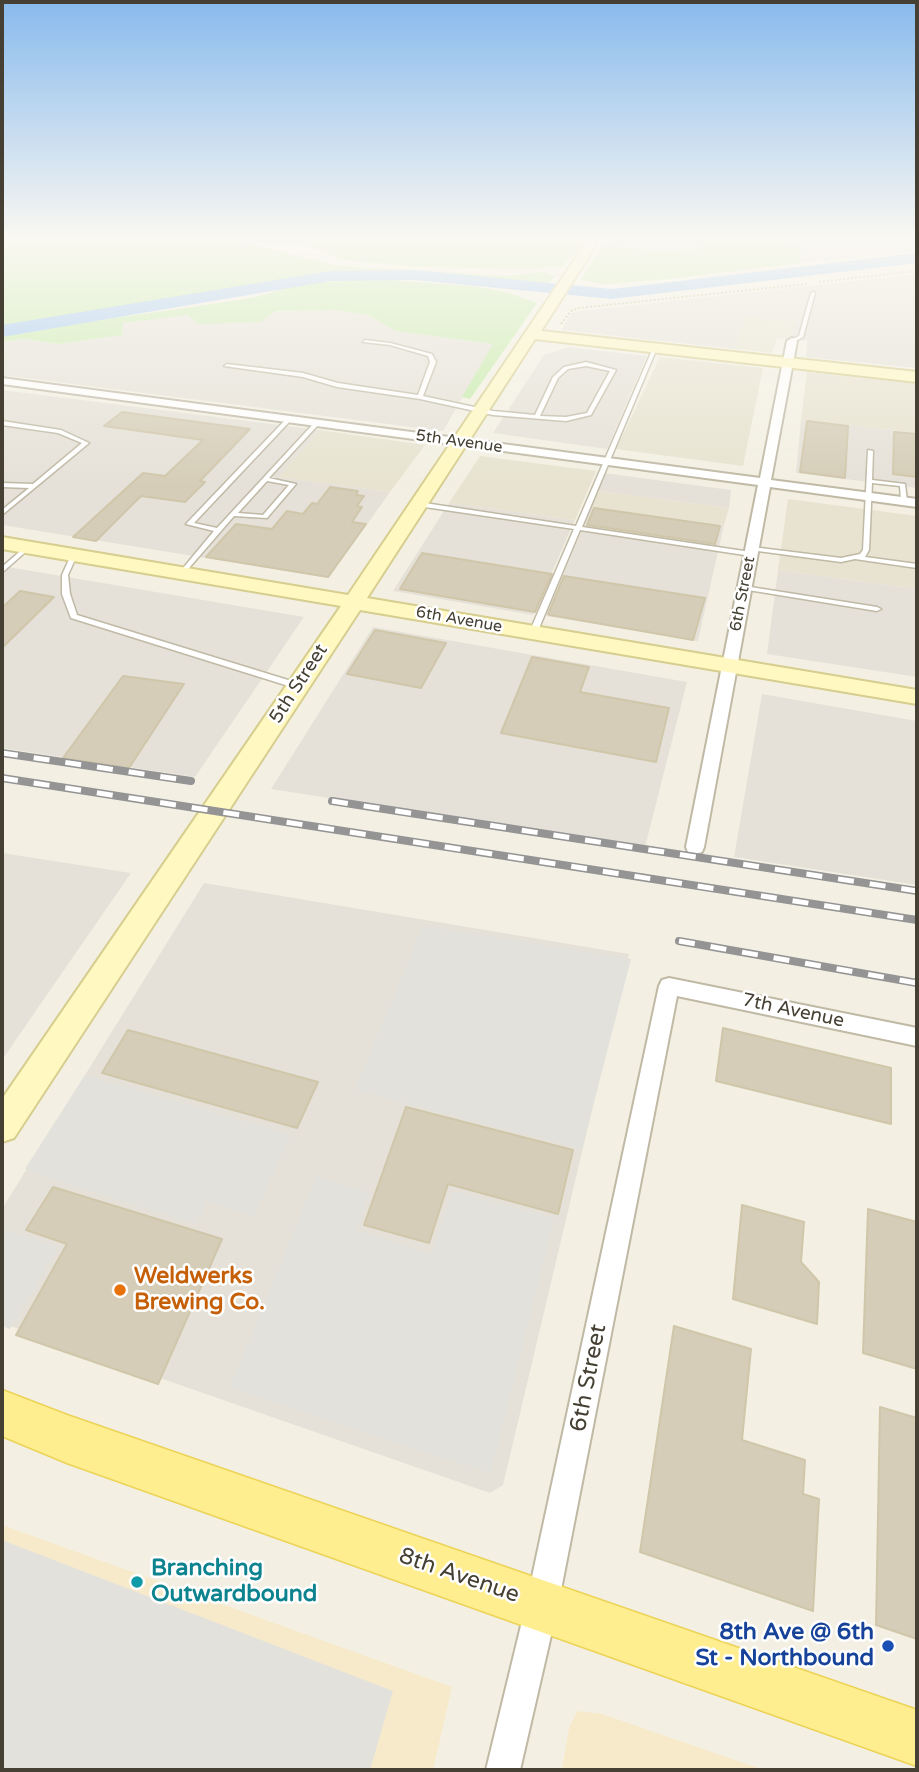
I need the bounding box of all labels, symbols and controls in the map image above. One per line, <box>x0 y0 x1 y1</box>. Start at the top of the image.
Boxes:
street label: 5th Avenue <box>414 426 504 458</box>
street label: 6th Street <box>726 555 760 633</box>
street label: 6th Avenue <box>414 603 504 637</box>
street label: 5th Street <box>265 640 333 728</box>
street label: 7th Avenue <box>740 989 846 1033</box>
place label: Weldwerks Brewing Co. <box>134 1263 265 1317</box>
marker: Weldwerks Brewing Co. <box>112 1282 128 1298</box>
street label: 6th Street <box>565 1322 613 1434</box>
street label: 8th Avenue <box>395 1543 523 1609</box>
place label: Branching Outwardbound <box>151 1555 317 1609</box>
marker: Branching Outwardbound <box>129 1574 145 1590</box>
place label: 8th Ave @ 6th St - Northbound <box>695 1619 874 1673</box>
marker: 8th Ave @ 6th St - Northbound <box>880 1638 896 1654</box>

